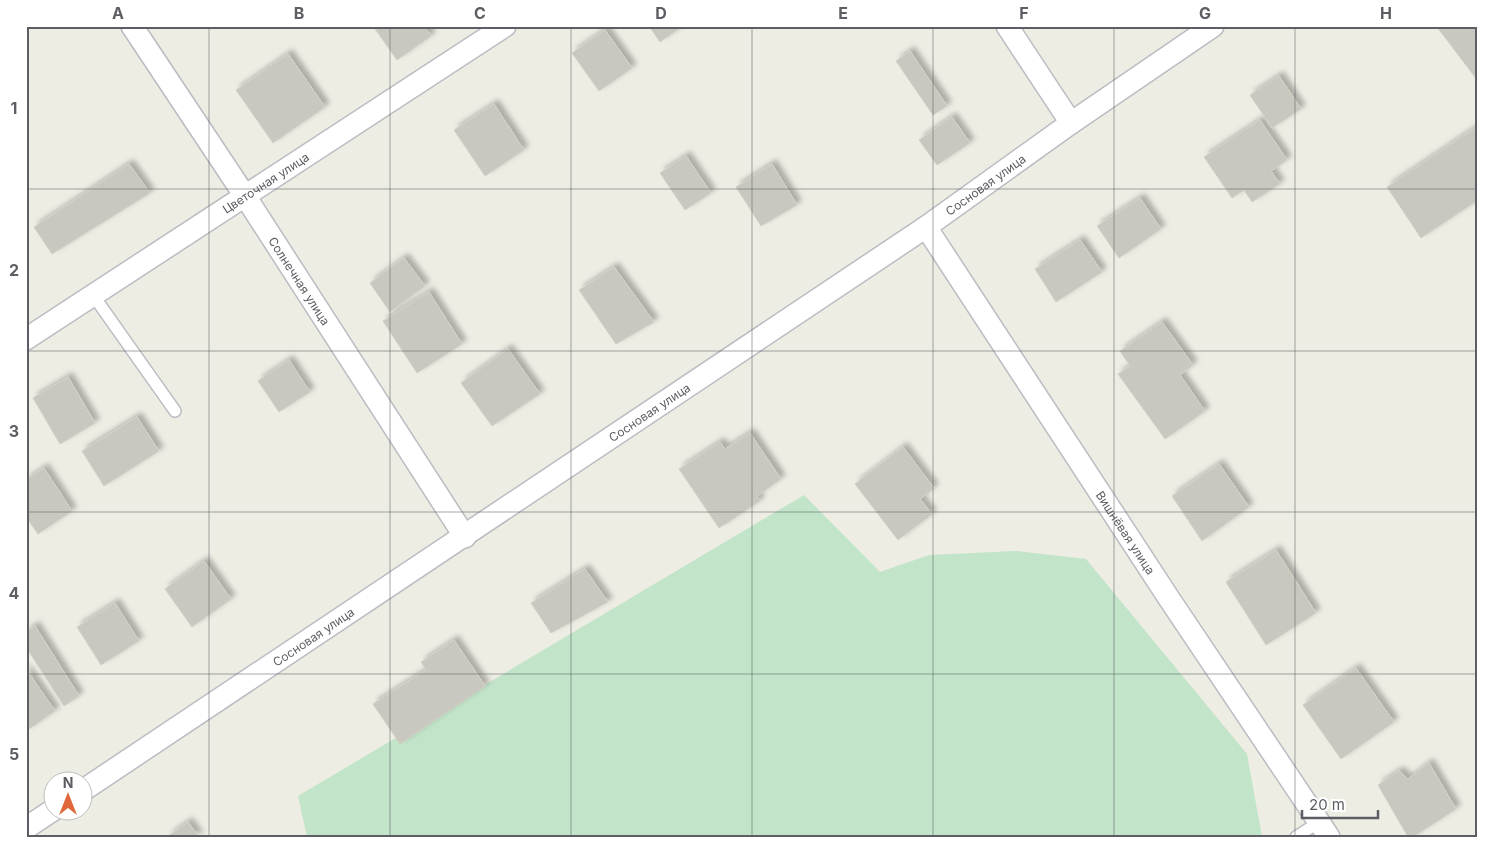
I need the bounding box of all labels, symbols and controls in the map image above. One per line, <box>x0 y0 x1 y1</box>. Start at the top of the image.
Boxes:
text: A <box>112 3 124 23</box>
text: B <box>294 3 304 23</box>
text: C <box>474 3 486 23</box>
text: D <box>655 3 667 23</box>
text: E <box>838 3 848 23</box>
text: F <box>1019 3 1029 23</box>
text: G <box>1199 3 1211 23</box>
text: H <box>1380 3 1392 23</box>
text: 1 <box>11 98 17 118</box>
street label: Цветочная улица <box>219 149 311 216</box>
street label: Сосновая улица <box>942 151 1028 218</box>
street label: Солнечная улица <box>266 234 334 328</box>
text: 2 <box>9 260 19 280</box>
street label: Сосновая улица <box>605 379 693 445</box>
text: 3 <box>9 421 19 441</box>
street label: Вишнёвая улица <box>1093 488 1159 577</box>
text: 4 <box>9 583 20 603</box>
street label: Сосновая улица <box>270 604 357 669</box>
text: 5 <box>9 744 19 764</box>
north arrow <box>42 770 92 820</box>
text: N <box>63 774 73 791</box>
scale bar <box>1302 788 1378 820</box>
text: 20 m <box>1309 795 1345 814</box>

